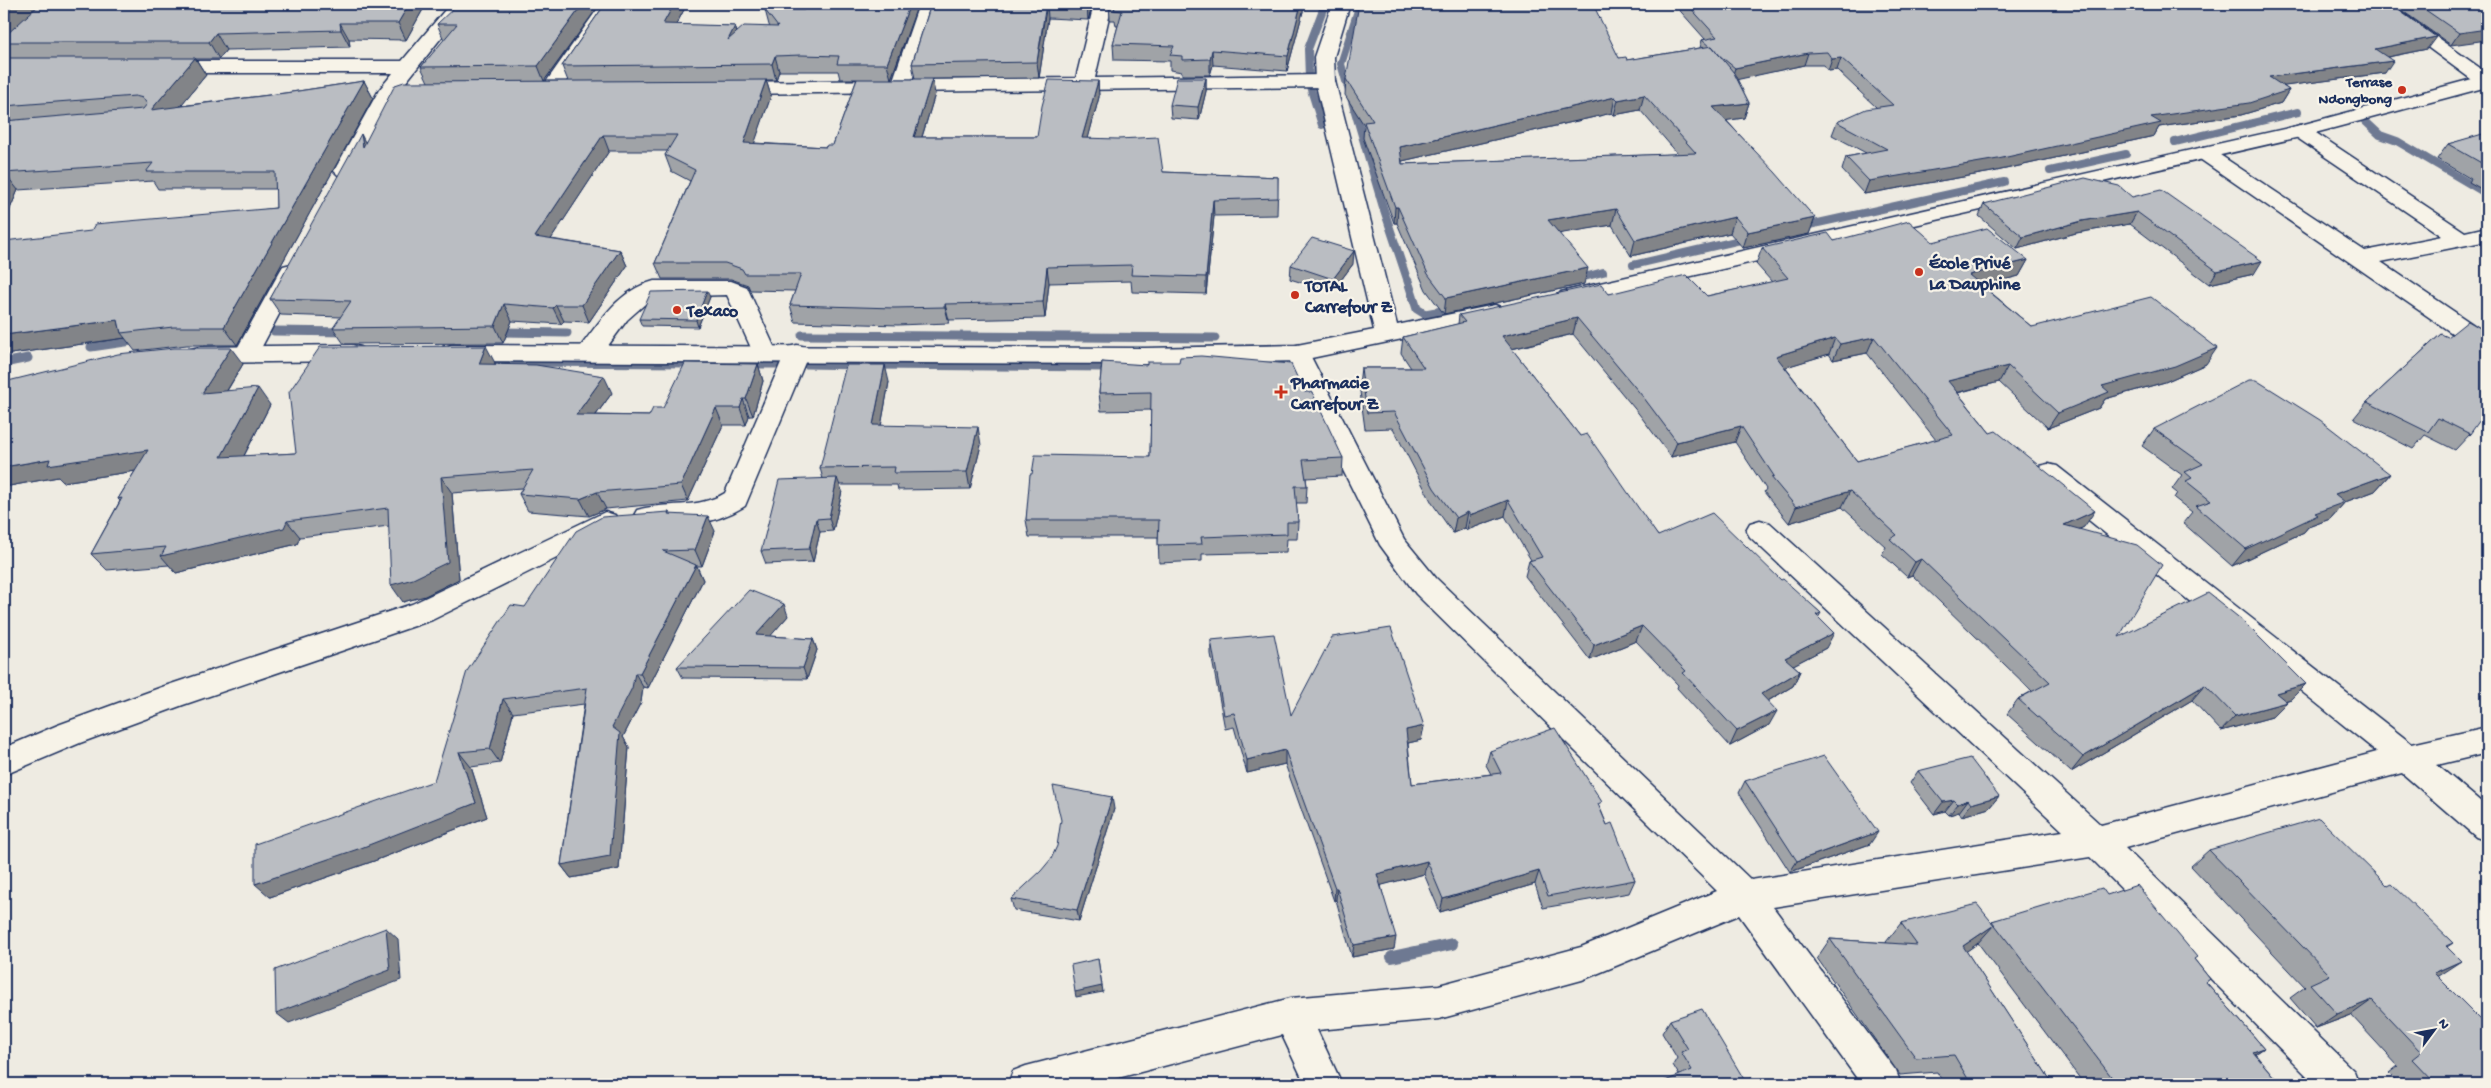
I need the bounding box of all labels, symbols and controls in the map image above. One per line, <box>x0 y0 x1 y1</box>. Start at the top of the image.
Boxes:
place label: Terrase Ndongbong <box>2319 74 2393 109</box>
marker: Terrase Ndongbong <box>2396 84 2408 96</box>
place label: École Privé La Dauphine <box>1929 253 2021 296</box>
marker: École Privé La Dauphine <box>1913 266 1925 278</box>
place label: TOTAL Carrefour Z <box>1303 277 1394 319</box>
marker: TOTAL Carrefour Z <box>1289 289 1301 301</box>
place label: Texaco <box>685 302 739 323</box>
marker: Texaco <box>671 304 683 316</box>
place label: Pharmacie Carrefour Z <box>1290 374 1380 416</box>
marker: Pharmacie Carrefour Z <box>1275 386 1287 398</box>
north arrow <box>2408 1006 2458 1056</box>
text: N <box>2433 1016 2453 1033</box>

